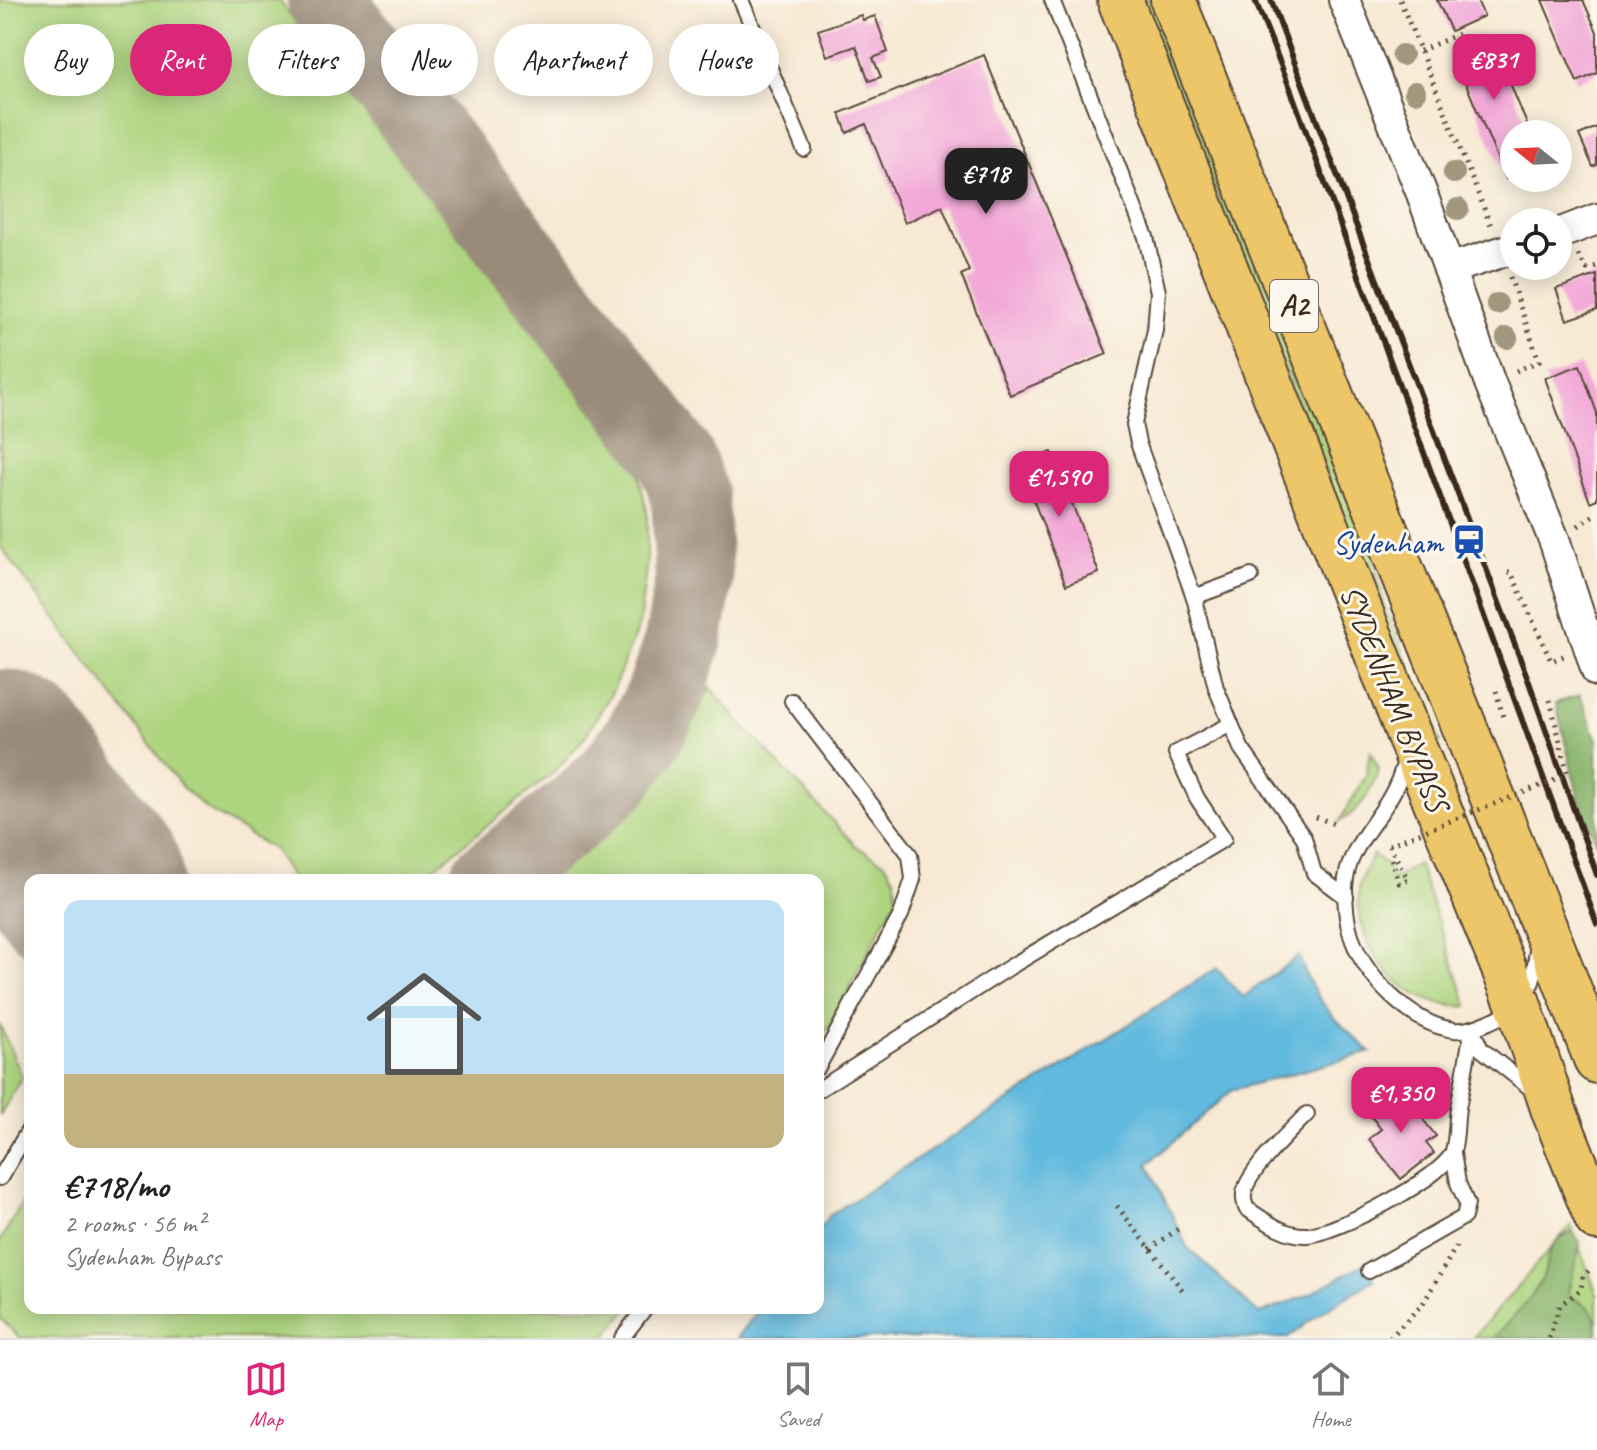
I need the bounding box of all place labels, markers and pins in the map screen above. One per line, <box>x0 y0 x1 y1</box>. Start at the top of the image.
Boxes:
pin: €831 <box>1447 34 1541 102</box>
pin: €718 <box>939 148 1033 216</box>
pin: €1,590 <box>994 451 1124 519</box>
place label: Sydenham <box>1332 522 1445 563</box>
station icon: Sydenham <box>1450 523 1488 561</box>
pin: €1,350 <box>1336 1067 1466 1135</box>

